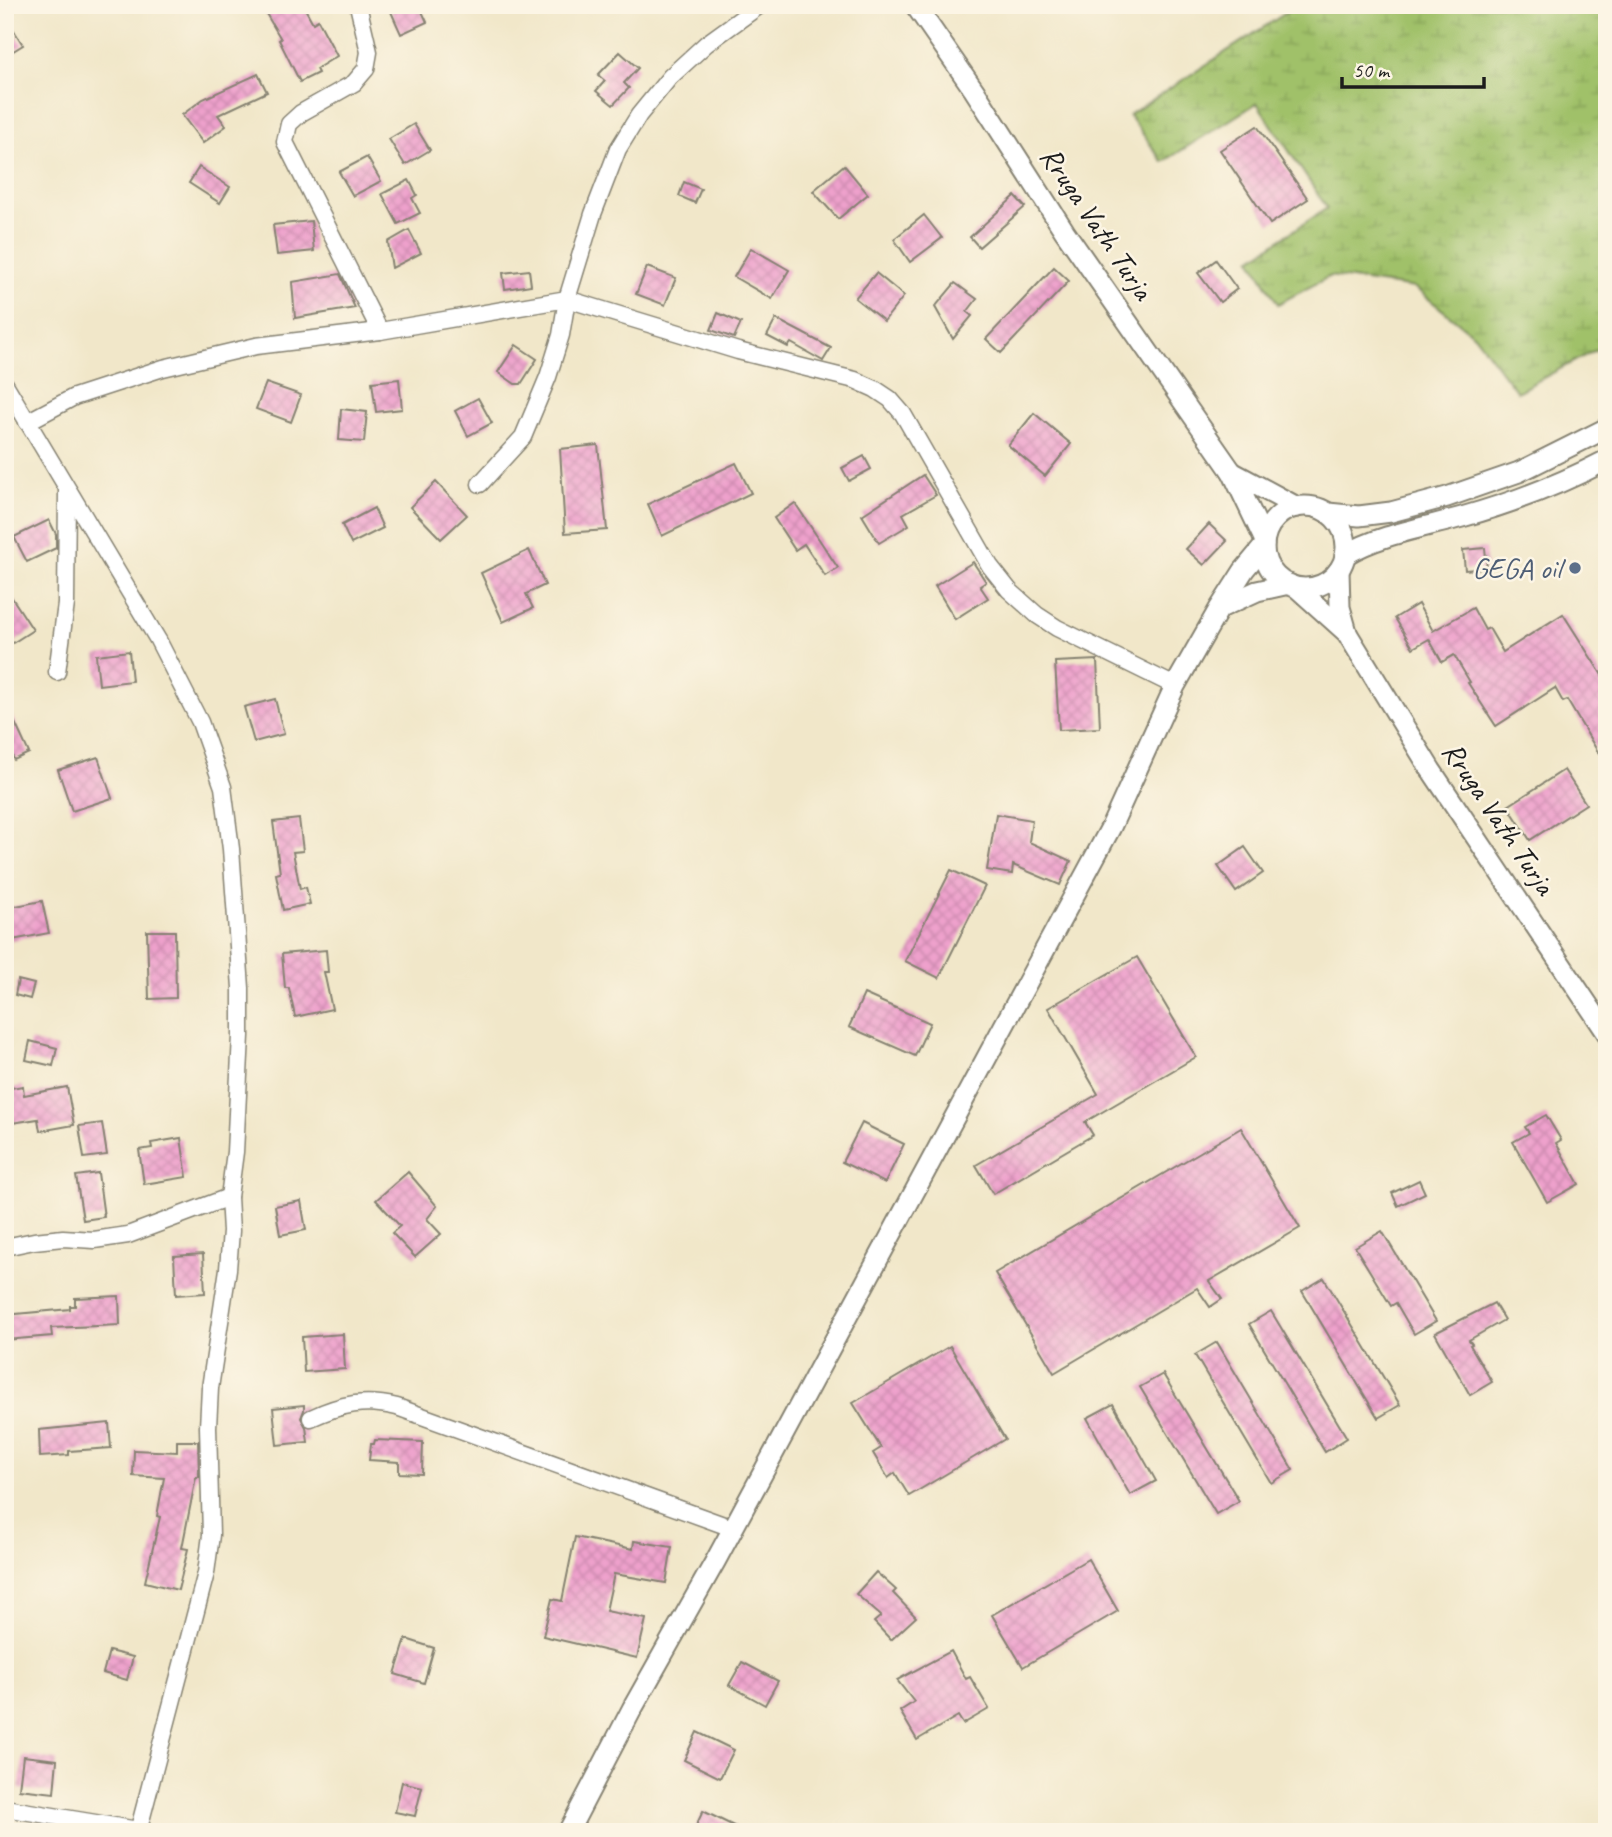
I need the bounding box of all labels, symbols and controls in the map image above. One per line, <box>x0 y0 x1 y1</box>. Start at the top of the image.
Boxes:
scale bar <box>1342 46 1484 90</box>
text: 50 m <box>1353 57 1391 83</box>
street label: Rruga Vath Turja <box>1032 139 1163 308</box>
place label: GEGA oil <box>1472 549 1566 587</box>
marker: GEGA oil <box>1567 560 1583 576</box>
street label: Rruga Vath Turja <box>1434 734 1565 903</box>

